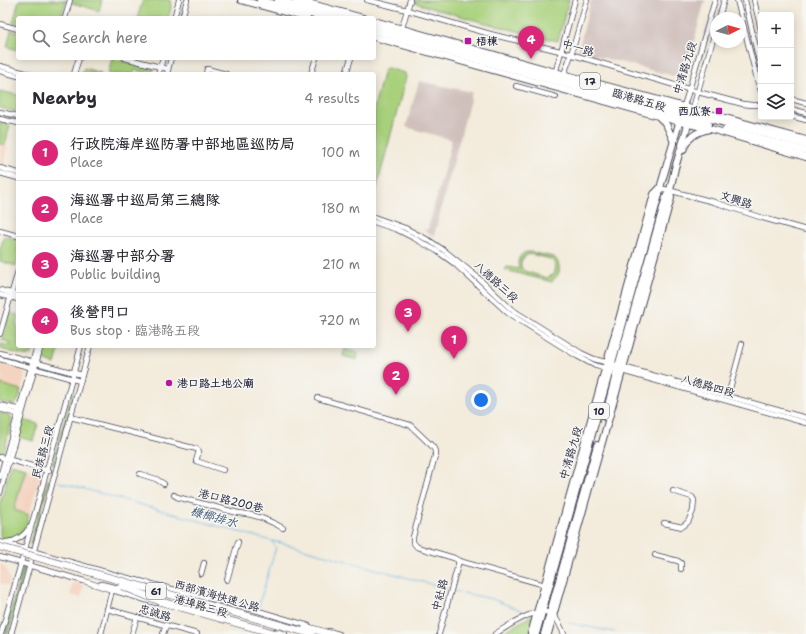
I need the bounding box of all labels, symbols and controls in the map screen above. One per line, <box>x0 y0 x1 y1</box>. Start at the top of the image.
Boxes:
north arrow <box>710 12 746 48</box>
map controls <box>758 12 794 120</box>
button: + <box>758 12 794 48</box>
search box <box>16 16 376 60</box>
pin: 4 <box>518 26 544 59</box>
icon: search <box>30 27 52 49</box>
text: Search here <box>62 28 148 48</box>
place label: 梧棟 <box>476 34 498 49</box>
marker: 梧棟 <box>463 36 473 46</box>
street label: 中一路 <box>560 36 596 60</box>
street label: 中清路九段 <box>670 40 700 96</box>
button: − <box>758 48 794 84</box>
road number: 17 <box>580 73 600 89</box>
button: layers <box>758 84 794 120</box>
street label: 臨港路五段 <box>610 85 668 115</box>
text: Nearby <box>32 87 97 109</box>
text: 4 results <box>304 90 360 107</box>
place label: 西瓜寮 <box>678 104 711 119</box>
marker: 西瓜寮 <box>714 106 724 116</box>
text: 行政院海岸巡防署中部地區巡防局 <box>70 134 295 154</box>
text: 1 <box>42 144 48 161</box>
text: 100 m <box>321 144 360 161</box>
text: Place <box>70 154 103 171</box>
street label: 文興路 <box>718 188 754 212</box>
text: 海巡署中巡局第三總隊 <box>70 190 220 210</box>
text: 2 <box>40 200 50 217</box>
text: 180 m <box>321 200 360 217</box>
text: Place <box>70 210 103 227</box>
text: 海巡署中部分署 <box>70 246 175 266</box>
text: 3 <box>40 256 50 273</box>
text: 210 m <box>322 256 360 273</box>
street label: 八德路三段 <box>471 258 521 306</box>
text: Public building <box>70 266 161 283</box>
pin: 3 <box>395 299 421 332</box>
text: 後營門口 <box>70 302 130 322</box>
text: 4 <box>40 312 50 329</box>
text: 720 m <box>319 312 360 329</box>
text: Bus stop · 臨港路五段 <box>70 322 200 339</box>
pin: 1 <box>441 326 467 359</box>
pin: 2 <box>383 362 409 395</box>
street label: 八德路四段 <box>679 371 737 401</box>
place label: 港口路土地公廟 <box>177 376 254 391</box>
marker: 港口路土地公廟 <box>164 378 174 388</box>
your location <box>471 390 491 410</box>
road number: 10 <box>589 403 609 419</box>
street label: 民族路三段 <box>29 423 57 481</box>
street label: 中清路九段 <box>556 424 586 482</box>
street label: 港口路200巷 <box>197 486 265 516</box>
water label: 槺榔排水 <box>189 503 240 532</box>
street label: 西部濱海快速公路 <box>173 577 261 615</box>
street label: 中社路 <box>428 577 452 613</box>
road number: 61 <box>146 583 166 599</box>
street label: 港埠路三段 <box>172 591 230 621</box>
street label: 忠誠路 <box>137 601 173 625</box>

